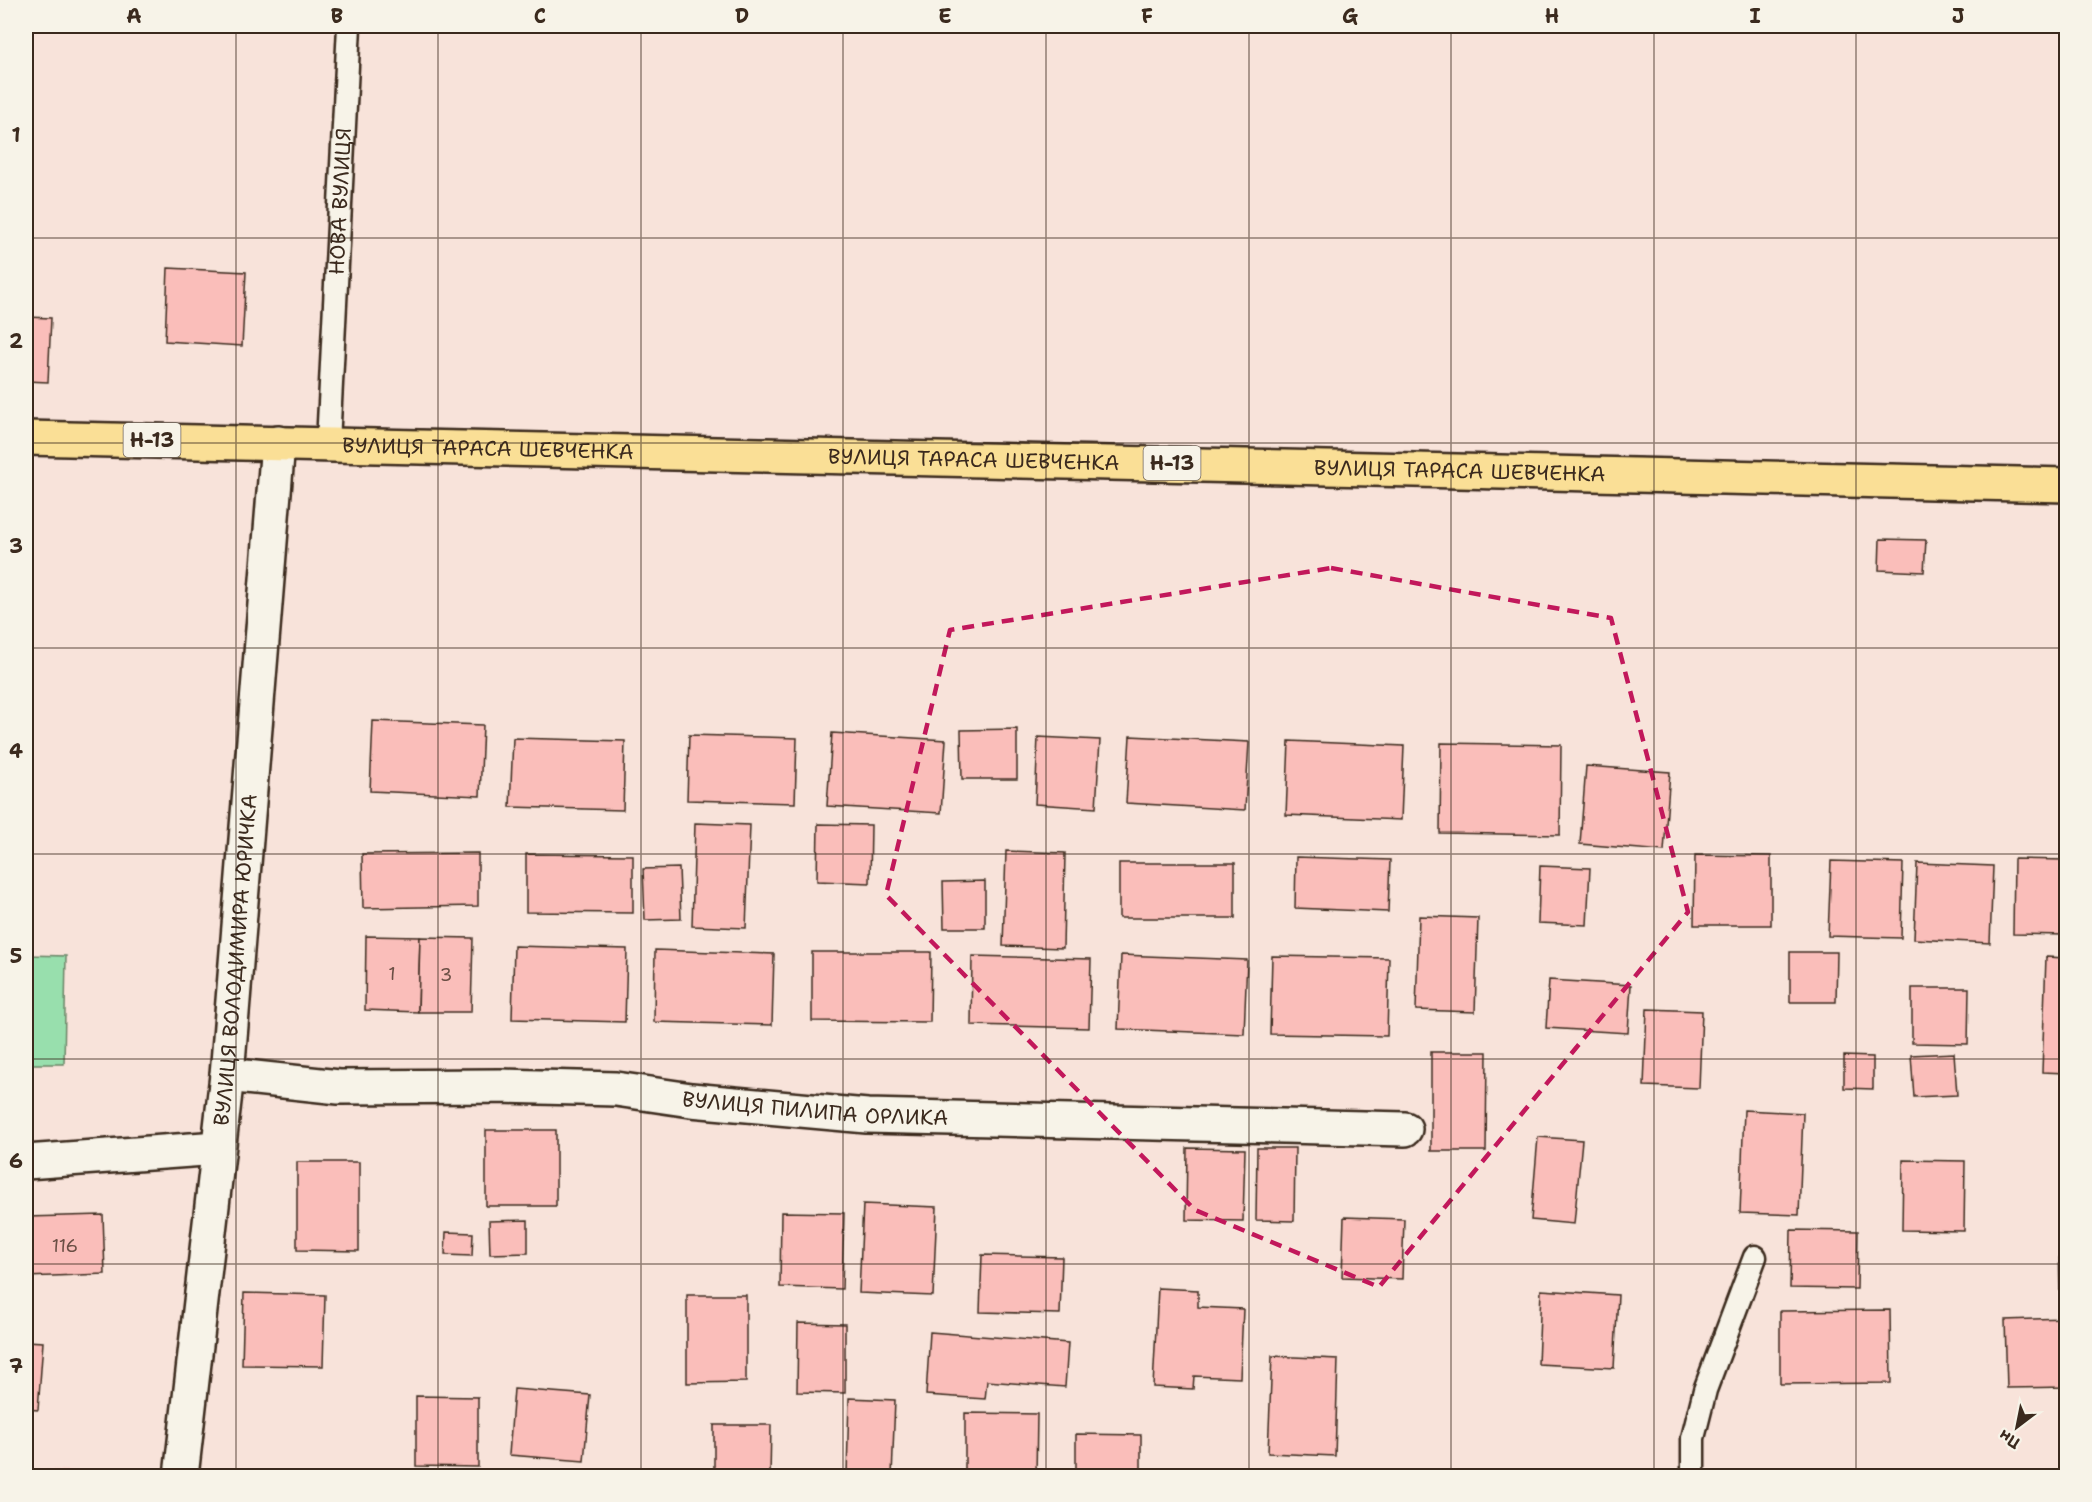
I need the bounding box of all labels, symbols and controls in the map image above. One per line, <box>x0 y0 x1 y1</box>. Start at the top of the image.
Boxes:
text: A <box>126 3 142 29</box>
text: B <box>331 3 343 29</box>
text: C <box>534 3 546 29</box>
text: D <box>735 3 749 29</box>
text: E <box>938 3 952 29</box>
text: F <box>1141 3 1153 29</box>
text: G <box>1342 3 1358 29</box>
text: H <box>1545 3 1559 29</box>
text: I <box>1749 3 1761 29</box>
text: J <box>1952 3 1965 29</box>
text: 1 <box>11 122 21 148</box>
street label: НОВА ВУЛИЦЯ <box>322 127 358 276</box>
text: 2 <box>9 328 23 354</box>
road number: Н-13 <box>124 423 180 457</box>
street label: ВУЛИЦЯ ТАРАСА ШЕВЧЕНКА <box>342 431 634 466</box>
street label: ВУЛИЦЯ ТАРАСА ШЕВЧЕНКА <box>828 442 1120 477</box>
road number: Н-13 <box>1144 446 1200 480</box>
street label: ВУЛИЦЯ ТАРАСА ШЕВЧЕНКА <box>1314 454 1606 488</box>
text: 3 <box>9 533 23 559</box>
text: 4 <box>9 738 23 764</box>
street label: ВУЛИЦЯ ВОЛОДИМИРА ЮРИЧКА <box>207 793 264 1127</box>
text: 5 <box>10 943 22 969</box>
house number: 1 <box>388 962 396 986</box>
house number: 3 <box>440 963 452 987</box>
street label: ВУЛИЦЯ ПИЛИПА ОРЛИКА <box>680 1085 948 1132</box>
text: 6 <box>9 1148 23 1174</box>
house number: 116 <box>52 1234 78 1258</box>
text: 7 <box>9 1353 23 1379</box>
north arrow <box>1987 1397 2047 1457</box>
text: Пн <box>1995 1425 2024 1454</box>

